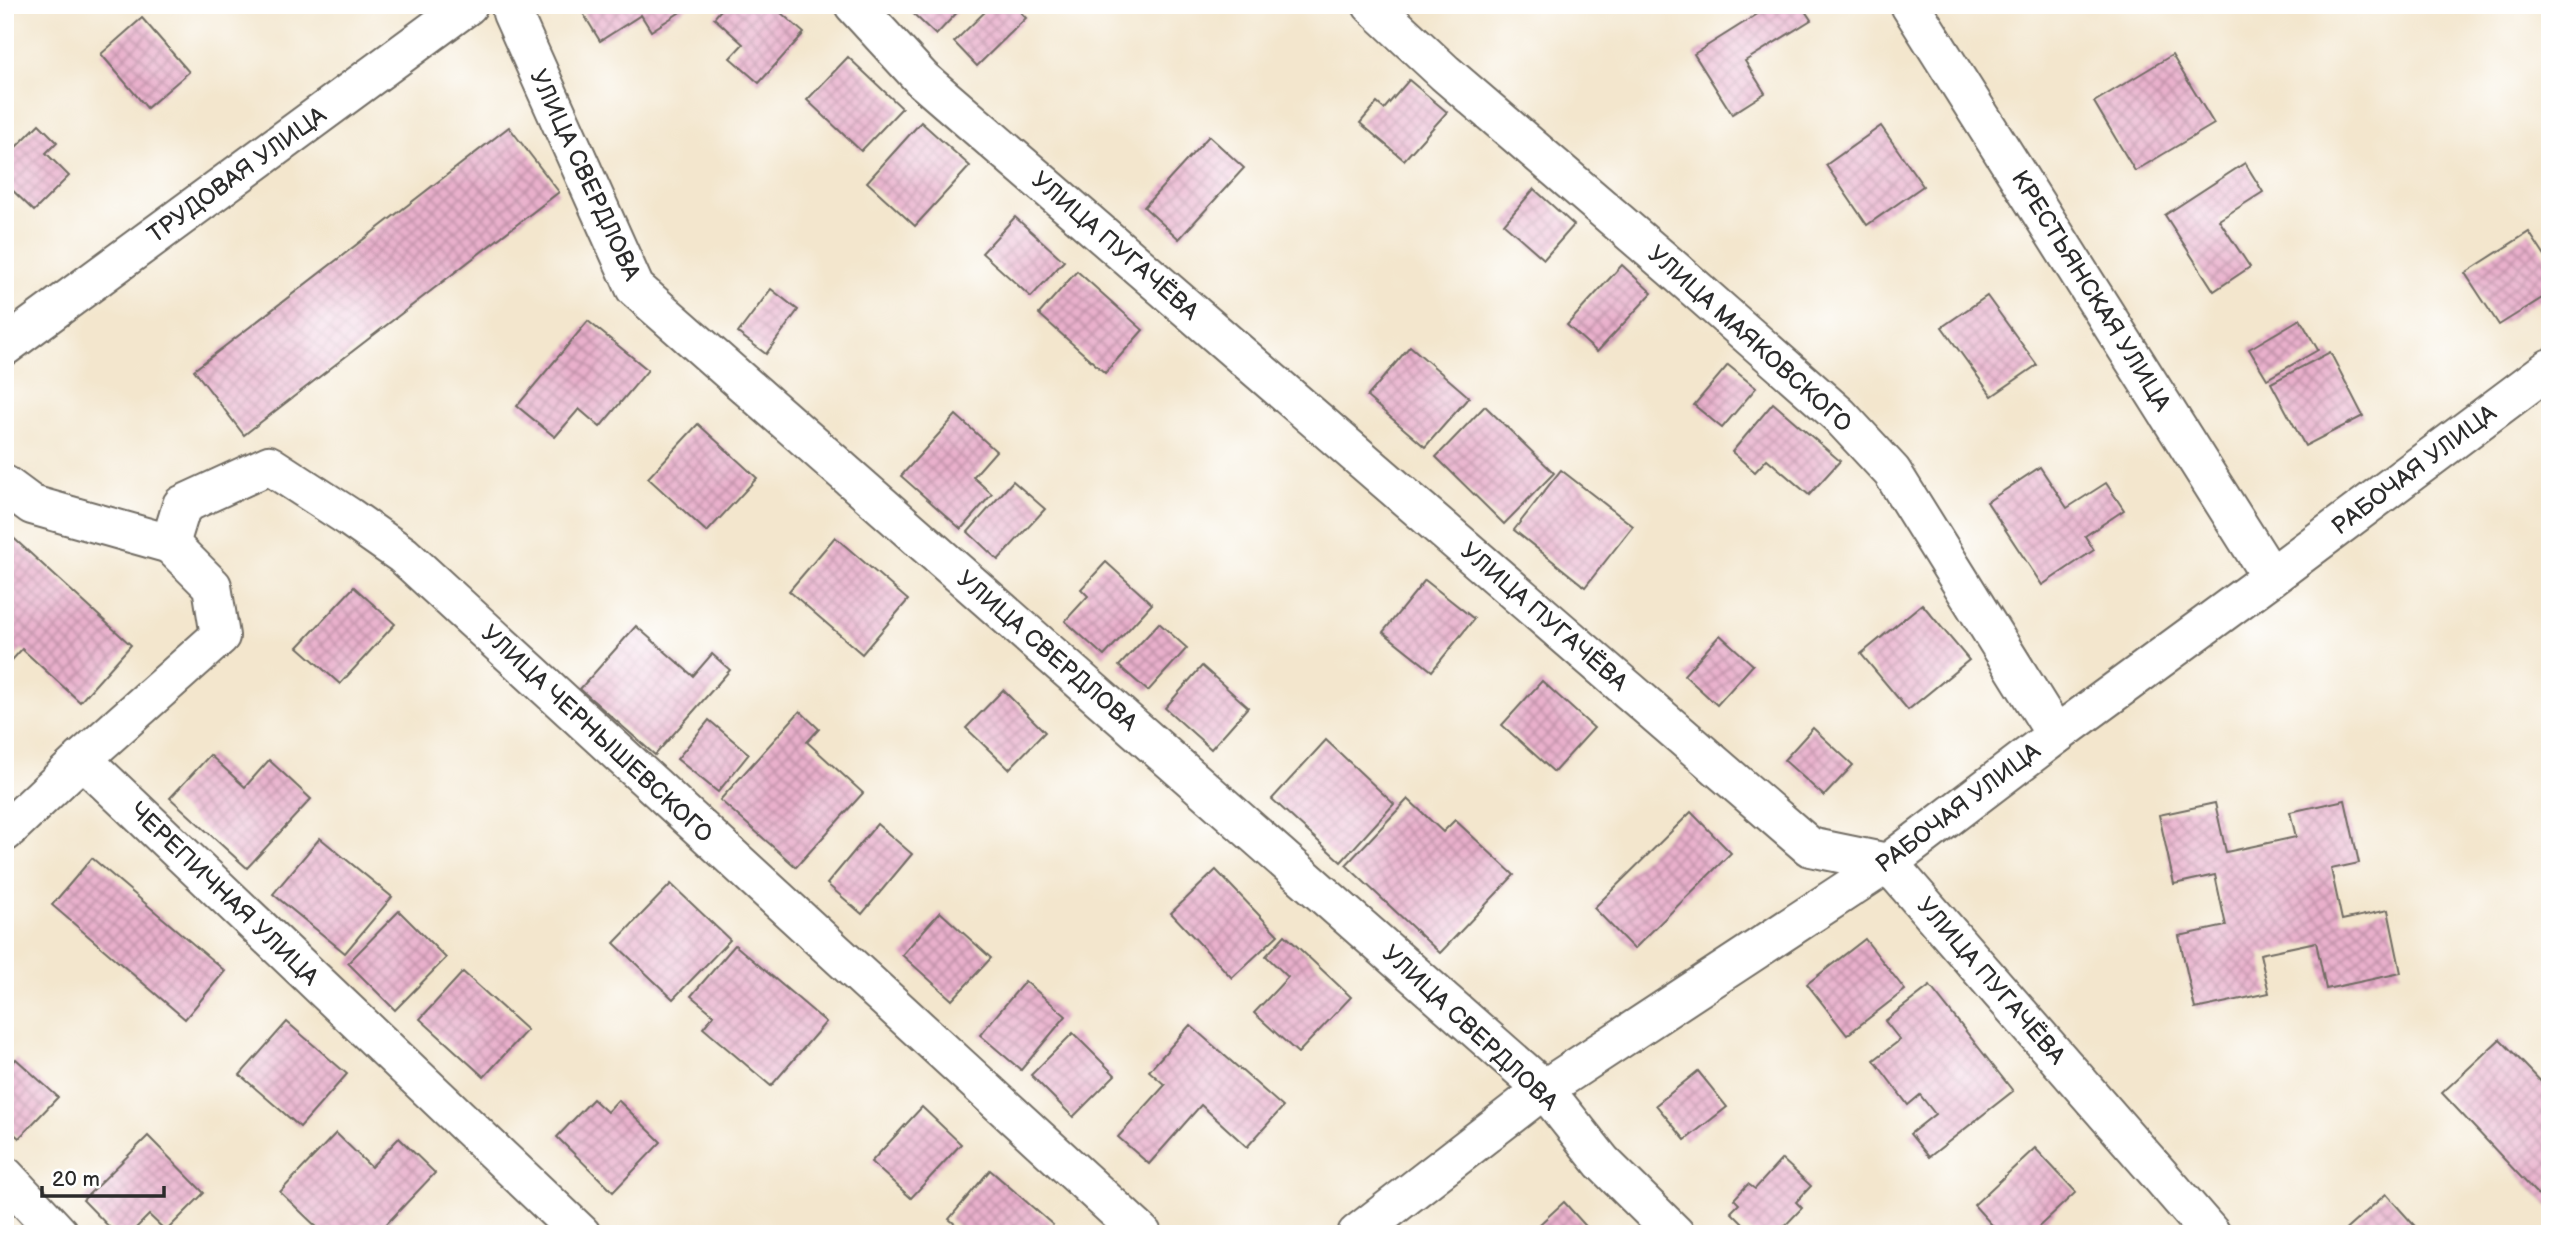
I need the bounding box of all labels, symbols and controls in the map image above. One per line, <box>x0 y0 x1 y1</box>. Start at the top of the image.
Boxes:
street label: УЛИЦА СВЕРДЛОВА <box>523 65 647 286</box>
street label: ТРУДОВАЯ УЛИЦА <box>142 100 332 249</box>
street label: КРЕСТЬЯНСКАЯ УЛИЦА <box>2005 165 2177 417</box>
street label: УЛИЦА ПУГАЧЁВА <box>1026 166 1205 327</box>
street label: УЛИЦА МАЯКОВСКОГО <box>1642 240 1858 438</box>
street label: РАБОЧАЯ УЛИЦА <box>2326 398 2502 541</box>
street label: УЛИЦА ПУГАЧЁВА <box>1455 537 1634 698</box>
street label: УЛИЦА СВЕРДЛОВА <box>951 565 1143 738</box>
street label: УЛИЦА ЧЕРНЫШЕВСКОГО <box>475 619 719 849</box>
street label: РАБОЧАЯ УЛИЦА <box>1870 736 2046 879</box>
street label: ЧЕРЕПИЧНАЯ УЛИЦА <box>124 796 325 992</box>
street label: УЛИЦА ПУГАЧЁВА <box>1911 892 2072 1071</box>
street label: УЛИЦА СВЕРДЛОВА <box>1376 939 1564 1117</box>
scale bar <box>42 1155 164 1199</box>
text: 20 m <box>52 1167 100 1192</box>

